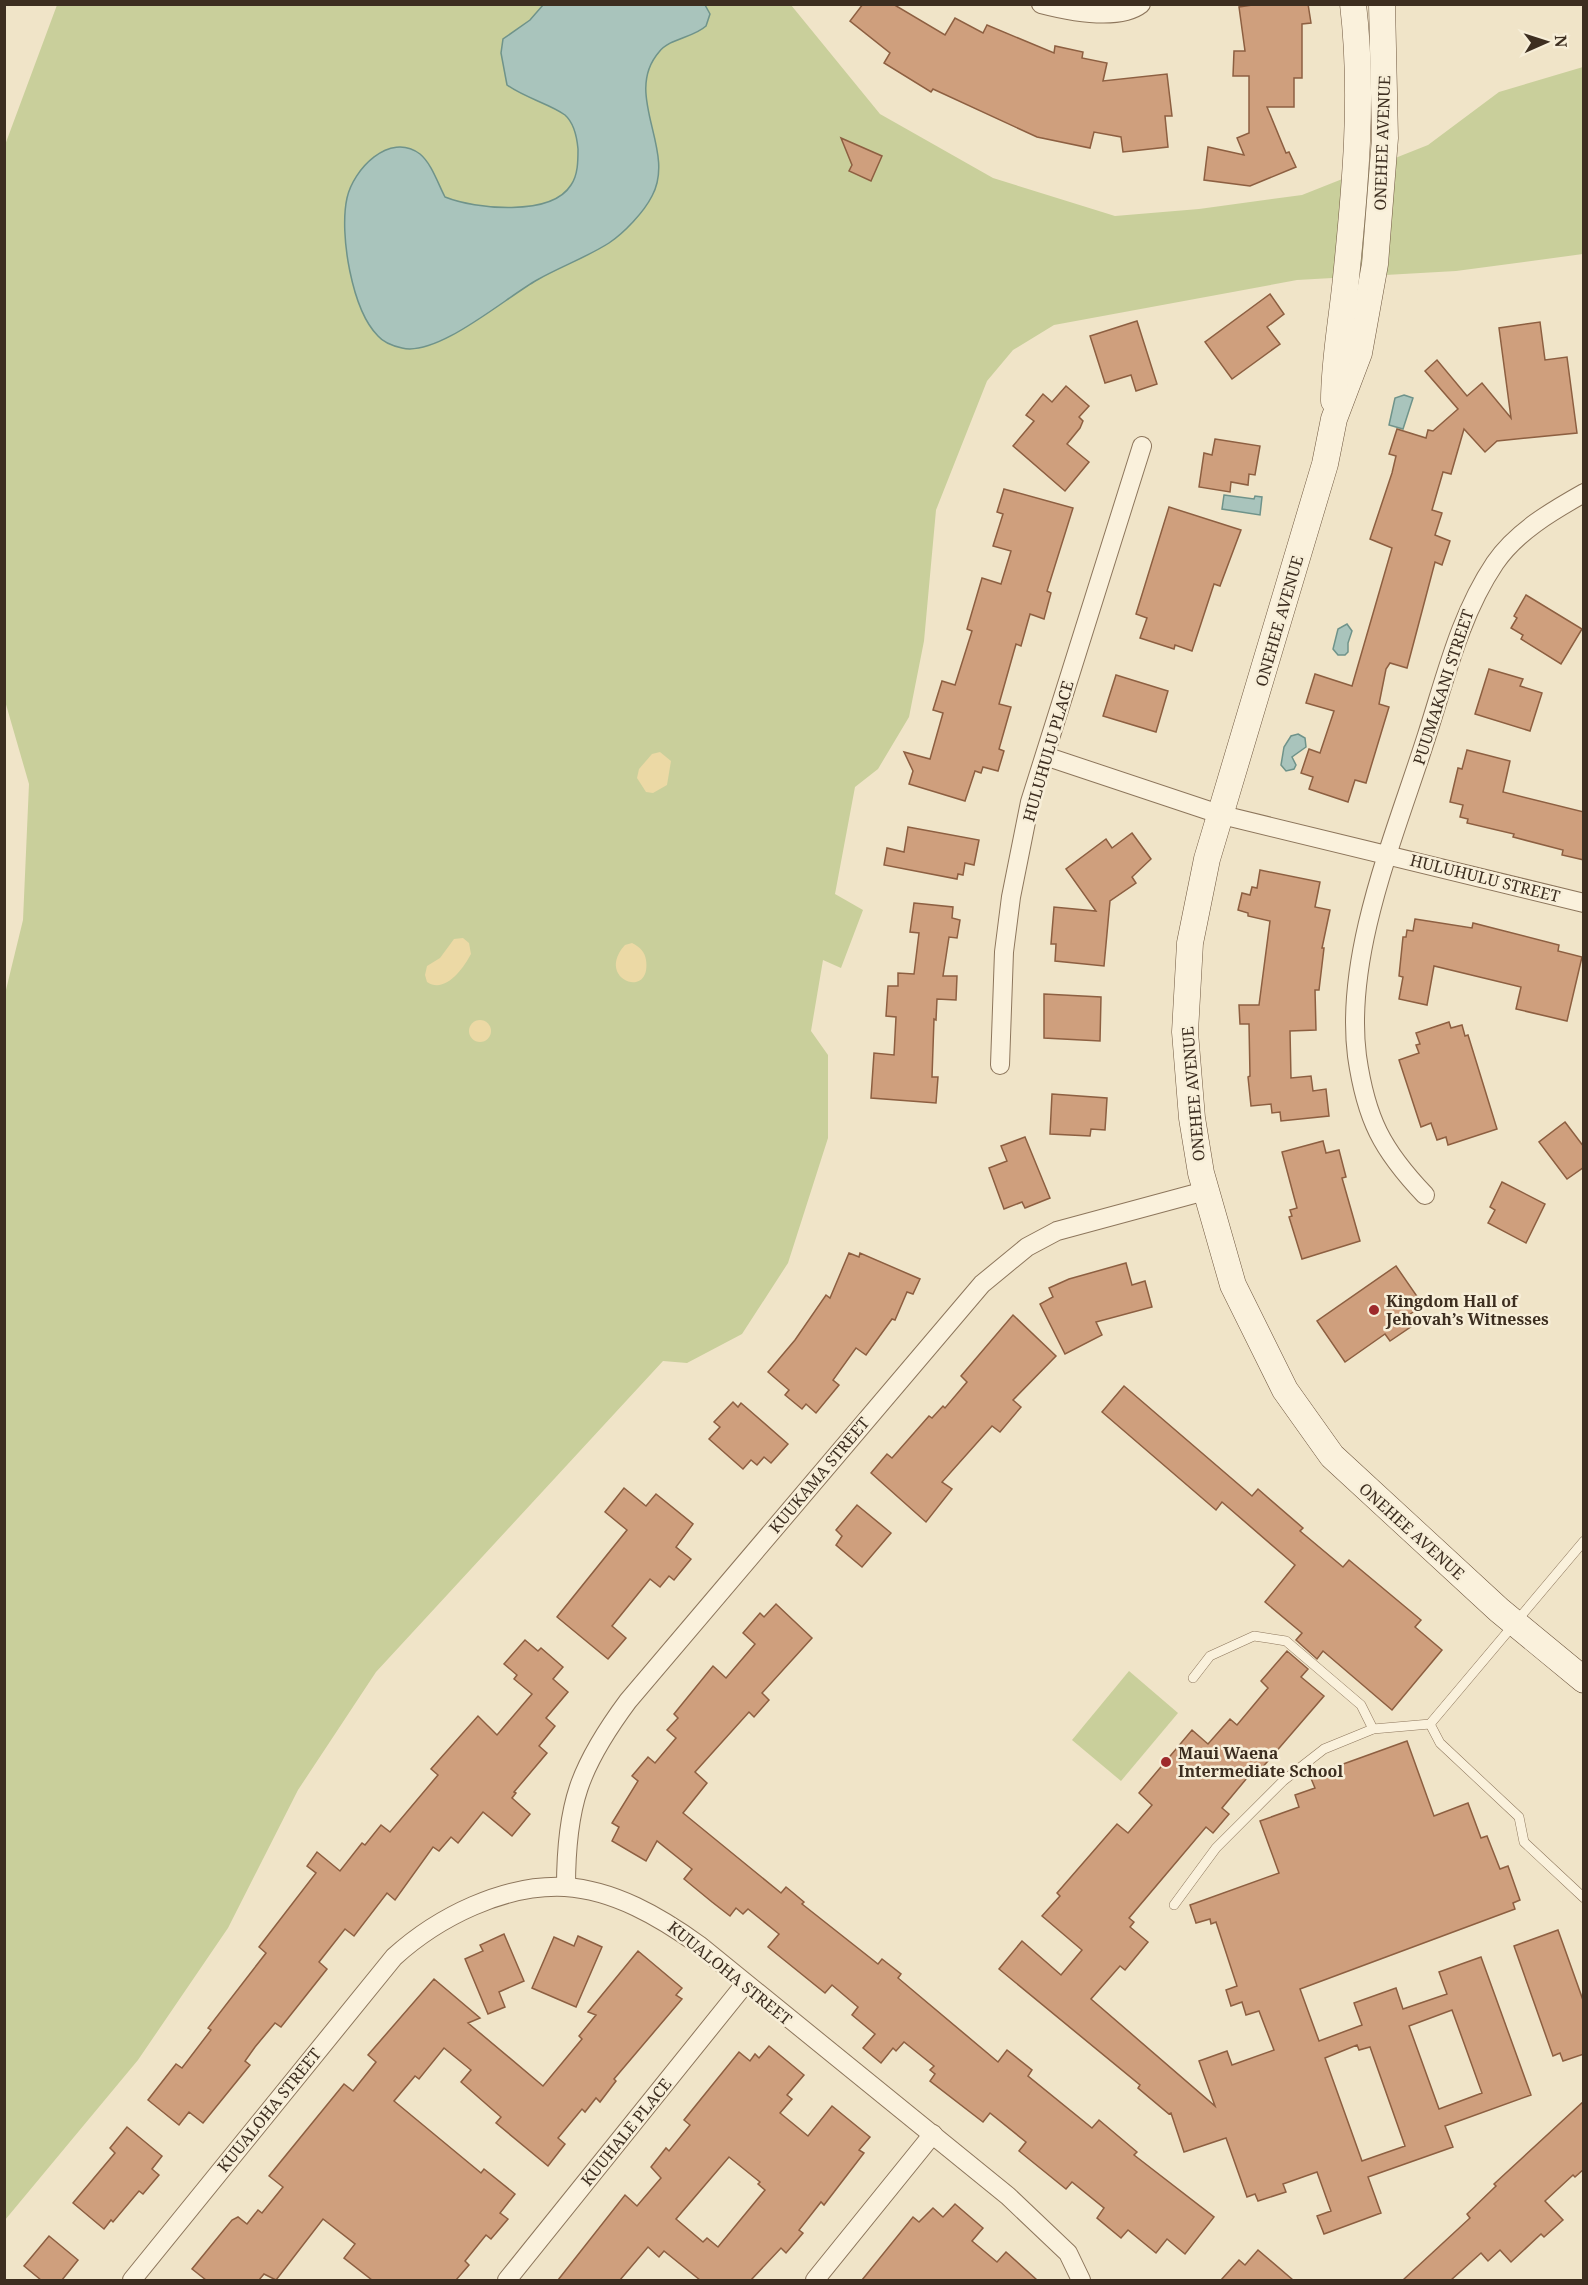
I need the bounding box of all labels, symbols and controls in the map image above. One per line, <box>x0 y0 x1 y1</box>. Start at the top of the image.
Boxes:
north arrow <box>1516 12 1576 72</box>
text: N <box>1550 34 1572 48</box>
street label: ONEHEE AVENUE <box>1369 75 1395 211</box>
street label: ONEHEE AVENUE <box>1250 553 1308 689</box>
street label: PUUMAKANI STREET <box>1407 606 1479 767</box>
street label: HULUHULU PLACE <box>1017 678 1079 824</box>
street label: HULUHULU STREET <box>1408 849 1562 907</box>
street label: ONEHEE AVENUE <box>1176 1026 1210 1162</box>
place label: Kingdom Hall of Jehovah’s Witnesses <box>1385 1290 1549 1330</box>
marker: Kingdom Hall of Jehovah’s Witnesses <box>1367 1303 1381 1317</box>
street label: KUUKAMA STREET <box>764 1412 874 1538</box>
street label: ONEHEE AVENUE <box>1354 1478 1470 1584</box>
place label: Maui Waena Intermediate School <box>1178 1742 1343 1782</box>
marker: Maui Waena Intermediate School <box>1159 1755 1173 1769</box>
street label: KUUALOHA STREET <box>663 1916 797 2030</box>
street label: KUUALOHA STREET <box>212 2043 326 2177</box>
street label: KUUHALE PLACE <box>576 2074 676 2190</box>

